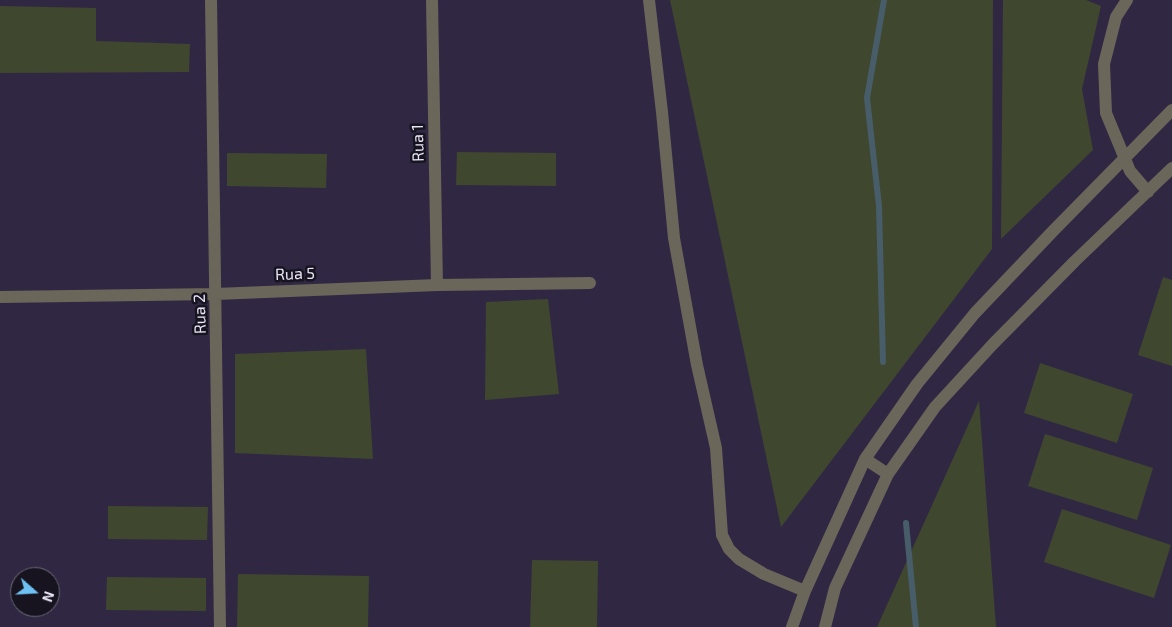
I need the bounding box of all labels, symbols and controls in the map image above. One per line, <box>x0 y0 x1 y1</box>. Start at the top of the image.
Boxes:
street label: Rua 1 <box>408 124 428 162</box>
street label: Rua 5 <box>275 264 315 284</box>
street label: Rua 2 <box>190 294 210 334</box>
north arrow <box>10 567 60 617</box>
text: N <box>39 589 58 604</box>

